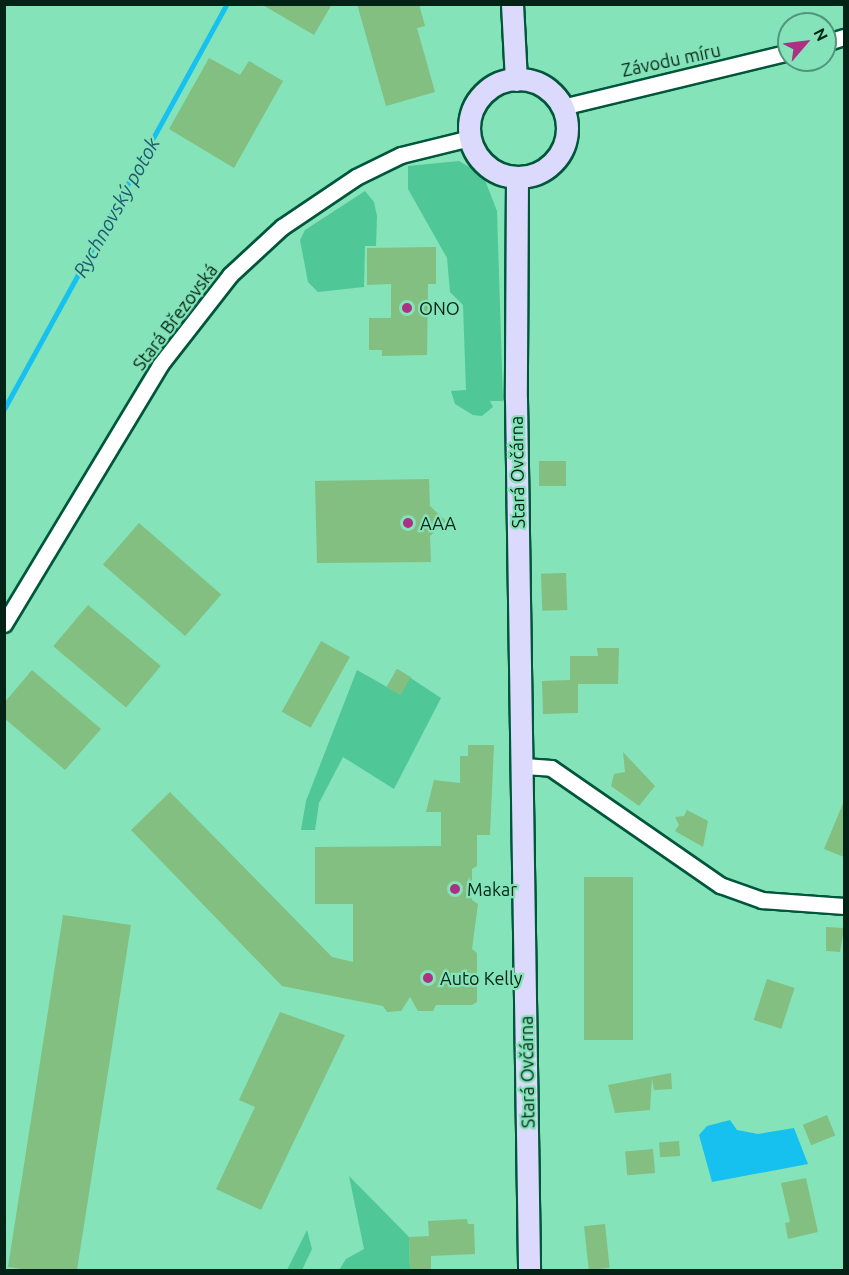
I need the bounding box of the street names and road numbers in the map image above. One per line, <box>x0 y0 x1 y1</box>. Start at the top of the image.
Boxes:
street label: Závodu míru <box>620 39 722 81</box>
street label: Stará Březovská <box>128 260 222 374</box>
street label: Stará Ovčárna <box>505 416 529 528</box>
street label: Stará Ovčárna <box>515 1016 539 1128</box>

